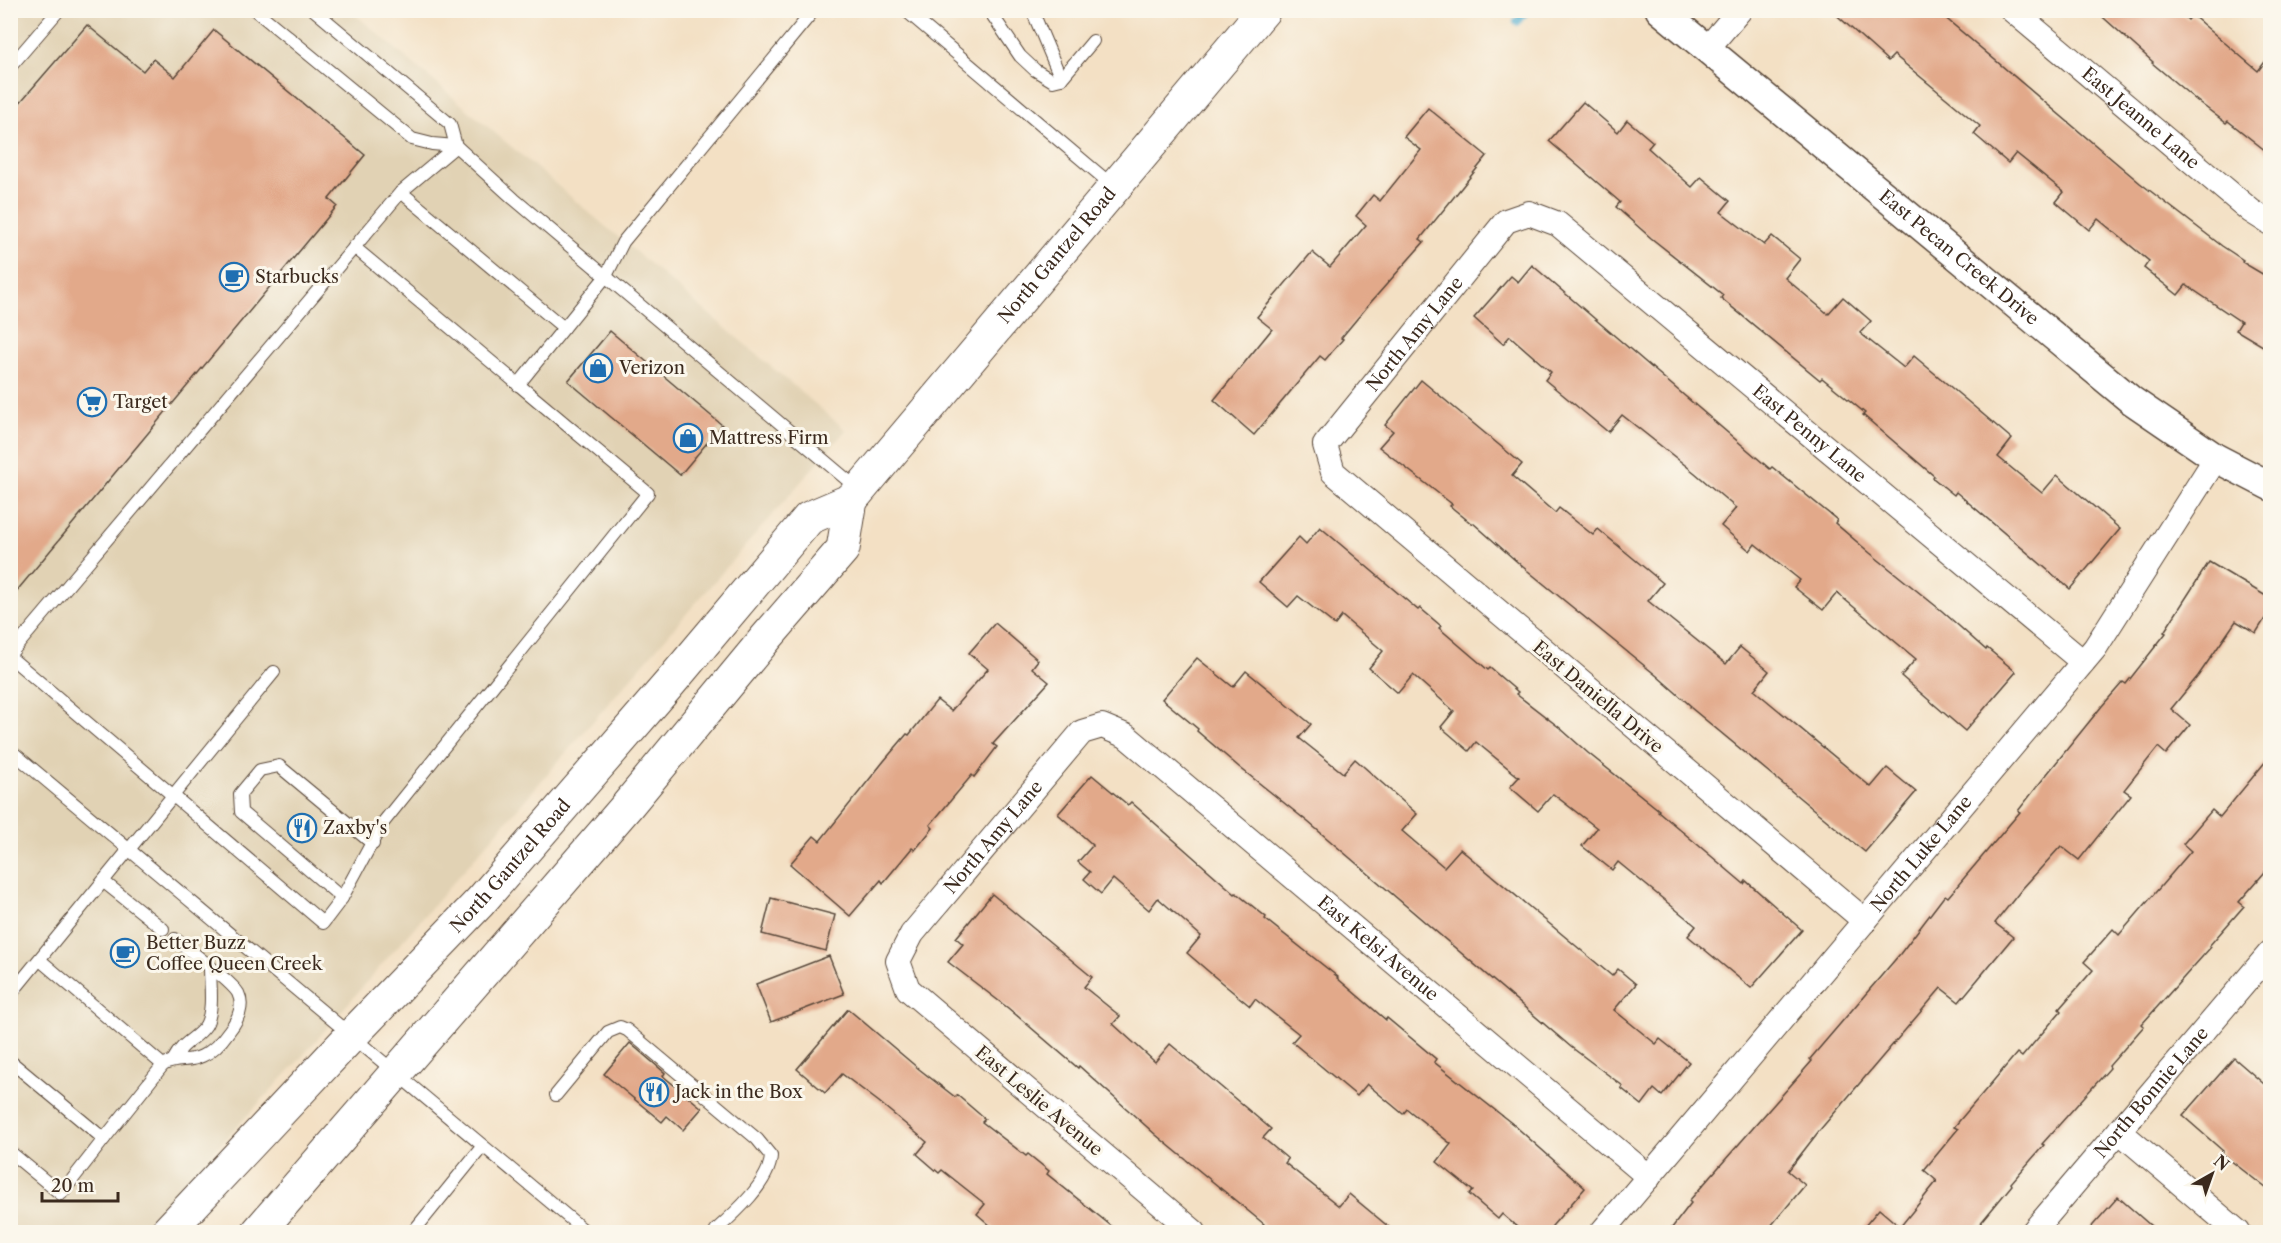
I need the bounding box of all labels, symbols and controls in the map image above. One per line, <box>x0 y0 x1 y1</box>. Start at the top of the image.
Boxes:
street label: East Jeanne Lane <box>2077 62 2204 174</box>
street label: North Gantzel Road <box>993 183 1121 328</box>
street label: East Pecan Creek Drive <box>1875 185 2043 330</box>
cafe icon: Starbucks <box>218 261 250 293</box>
place label: Starbucks <box>255 266 339 288</box>
street label: North Amy Lane <box>1362 272 1468 396</box>
shop icon: Verizon <box>582 352 614 384</box>
place label: Verizon <box>618 357 685 379</box>
street label: East Penny Lane <box>1748 380 1871 487</box>
supermarket icon: Target <box>76 386 108 418</box>
place label: Target <box>113 391 168 413</box>
shop icon: Mattress Firm <box>672 422 704 454</box>
place label: Mattress Firm <box>709 427 829 449</box>
street label: East Daniella Drive <box>1528 636 1668 758</box>
street label: North Amy Lane <box>940 776 1047 898</box>
street label: North Luke Lane <box>1866 791 1977 917</box>
street label: North Gantzel Road <box>445 794 575 937</box>
restaurant icon: Zaxby's <box>286 812 318 844</box>
place label: Zaxby's <box>323 817 387 839</box>
street label: East Kelsi Avenue <box>1313 891 1443 1006</box>
place label: Better Buzz Coffee Queen Creek <box>146 932 324 975</box>
cafe icon: Better Buzz Coffee Queen Creek <box>109 937 141 969</box>
street label: North Bonnie Lane <box>2090 1023 2213 1162</box>
street label: East Leslie Avenue <box>971 1041 1107 1161</box>
restaurant icon: Jack in the Box <box>638 1076 670 1108</box>
place label: Jack in the Box <box>672 1081 803 1103</box>
north arrow <box>2182 1144 2242 1204</box>
text: N <box>2210 1150 2233 1175</box>
scale bar <box>42 1165 118 1203</box>
text: 20 m <box>51 1175 95 1197</box>

